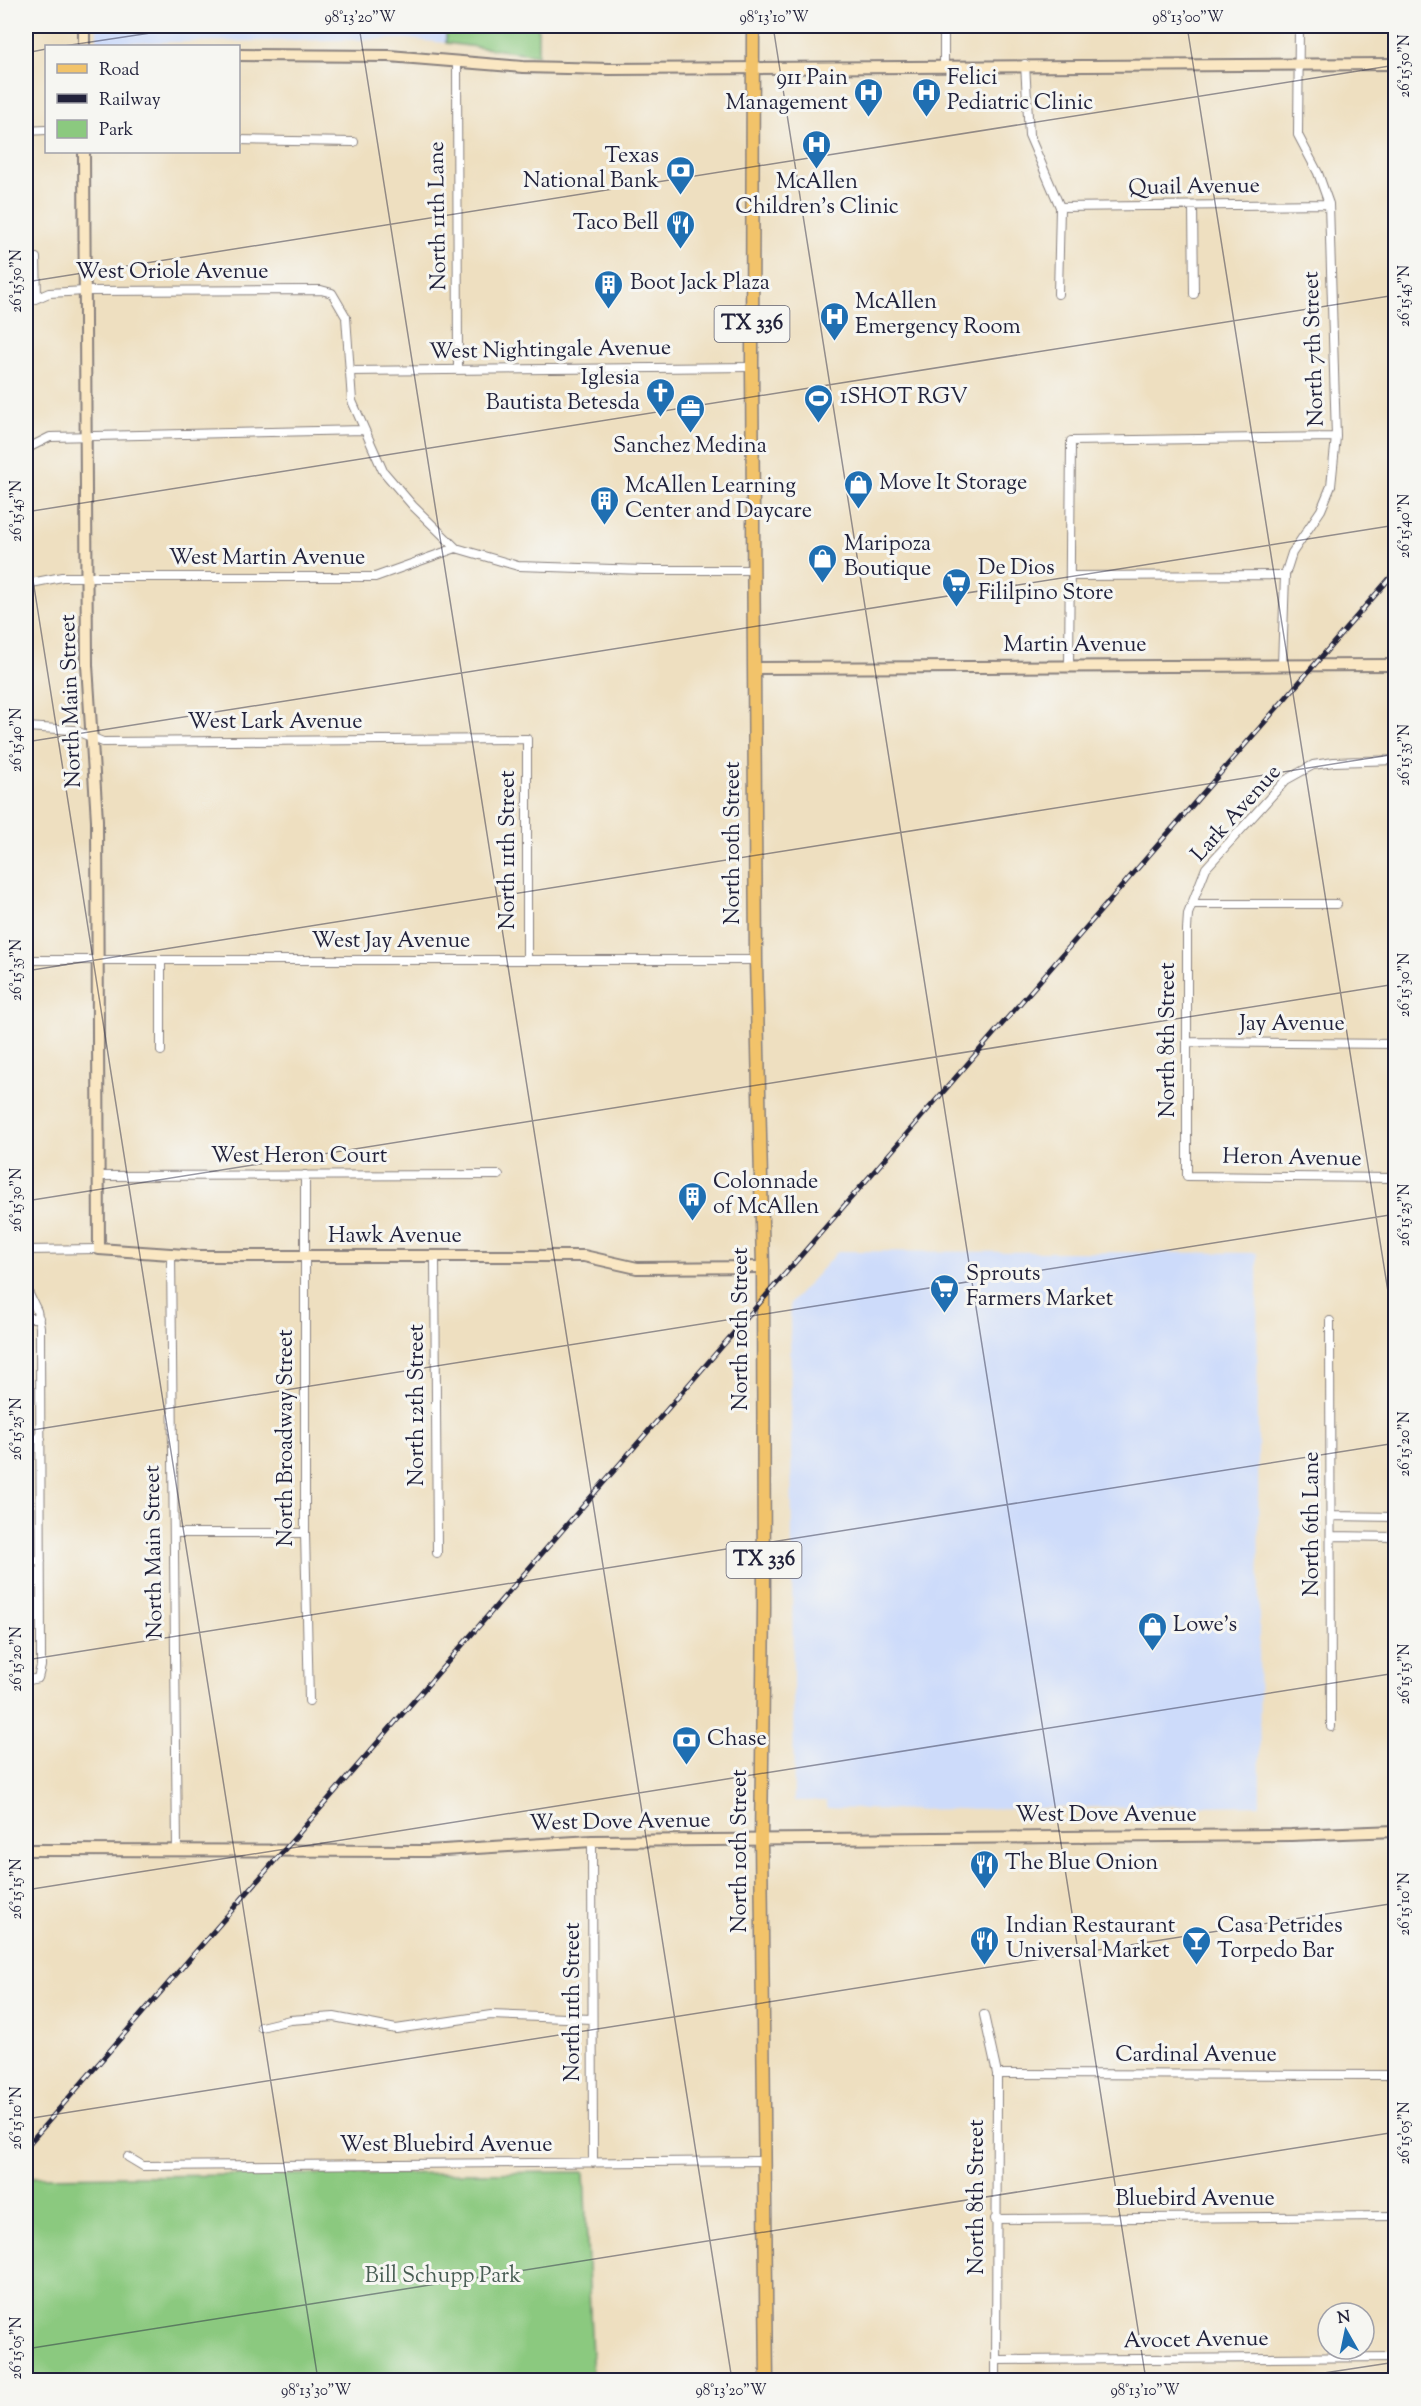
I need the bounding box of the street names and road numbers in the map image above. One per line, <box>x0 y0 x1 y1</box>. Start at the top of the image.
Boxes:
street label: North 11th Lane <box>422 141 456 291</box>
street label: Quail Avenue <box>1128 171 1260 205</box>
street label: West Oriole Avenue <box>76 257 268 289</box>
street label: North 7th Street <box>1296 270 1334 427</box>
road number: TX 336 <box>714 306 789 342</box>
street label: West Nightingale Avenue <box>429 333 671 369</box>
street label: West Martin Avenue <box>169 543 365 575</box>
street label: North Main Street <box>53 613 91 788</box>
street label: Martin Avenue <box>1003 630 1147 662</box>
street label: West Lark Avenue <box>188 707 362 739</box>
street label: Lark Avenue <box>1184 758 1290 870</box>
street label: North 10th Street <box>718 761 750 925</box>
street label: North 11th Street <box>493 770 525 930</box>
street label: West Jay Avenue <box>312 926 470 958</box>
street label: North 8th Street <box>1153 962 1185 1118</box>
street label: Jay Avenue <box>1238 1009 1345 1041</box>
street label: West Heron Court <box>211 1141 388 1173</box>
street label: Heron Avenue <box>1222 1142 1362 1176</box>
street label: Hawk Avenue <box>328 1221 462 1253</box>
street label: North 10th Street <box>726 1247 758 1411</box>
street label: North 12th Street <box>402 1323 434 1486</box>
street label: North Broadway Street <box>271 1329 303 1547</box>
street label: North 6th Lane <box>1297 1451 1329 1597</box>
street label: North Main Street <box>137 1464 173 1639</box>
road number: TX 336 <box>726 1542 801 1578</box>
street label: North 10th Street <box>725 1769 757 1933</box>
street label: West Dove Avenue <box>1015 1800 1197 1832</box>
street label: West Dove Avenue <box>529 1805 711 1841</box>
street label: North 11th Street <box>558 1922 590 2082</box>
street label: Cardinal Avenue <box>1115 2040 1277 2072</box>
street label: North 8th Street <box>962 2119 994 2275</box>
street label: West Bluebird Avenue <box>340 2130 552 2162</box>
street label: Bluebird Avenue <box>1115 2184 1275 2216</box>
street label: Avocet Avenue <box>1123 2324 1269 2358</box>

